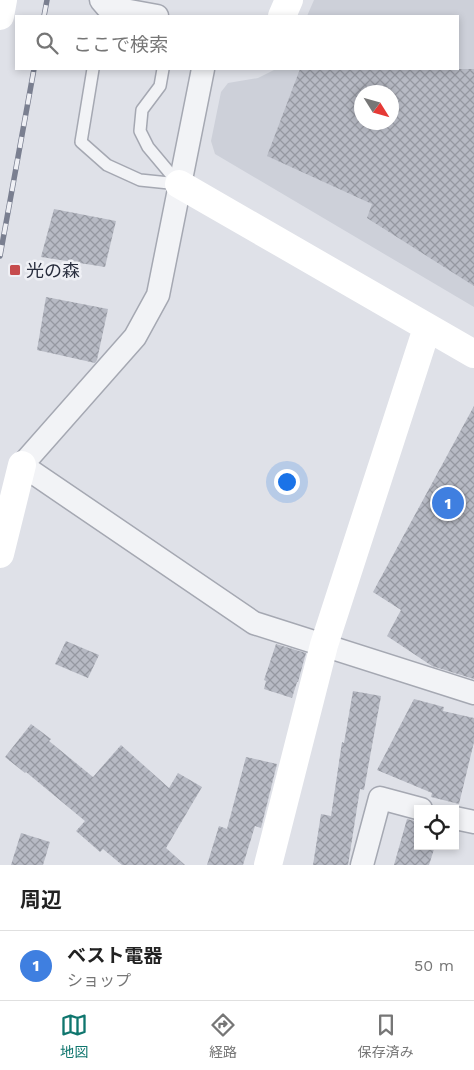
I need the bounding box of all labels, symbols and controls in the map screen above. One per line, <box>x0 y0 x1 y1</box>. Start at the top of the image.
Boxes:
search box <box>15 15 459 70</box>
icon: search <box>33 29 61 57</box>
text: ここで検索 <box>73 33 168 56</box>
north arrow <box>354 85 399 130</box>
place label: 光の森 <box>26 260 80 281</box>
marker: 光の森 <box>8 263 22 277</box>
your location <box>274 469 300 495</box>
pin: 1 <box>432 484 464 522</box>
map controls <box>414 805 459 850</box>
button: locate <box>414 805 459 850</box>
text: 周辺 <box>20 887 62 912</box>
text: ベスト電器 <box>67 944 162 967</box>
text: 1 <box>33 956 39 975</box>
text: 50 m <box>414 956 454 975</box>
text: ショップ <box>67 971 131 990</box>
tab: 地図 <box>60 1011 88 1061</box>
tab: 経路 <box>209 1011 237 1061</box>
tab: 保存済み <box>358 1011 414 1061</box>

